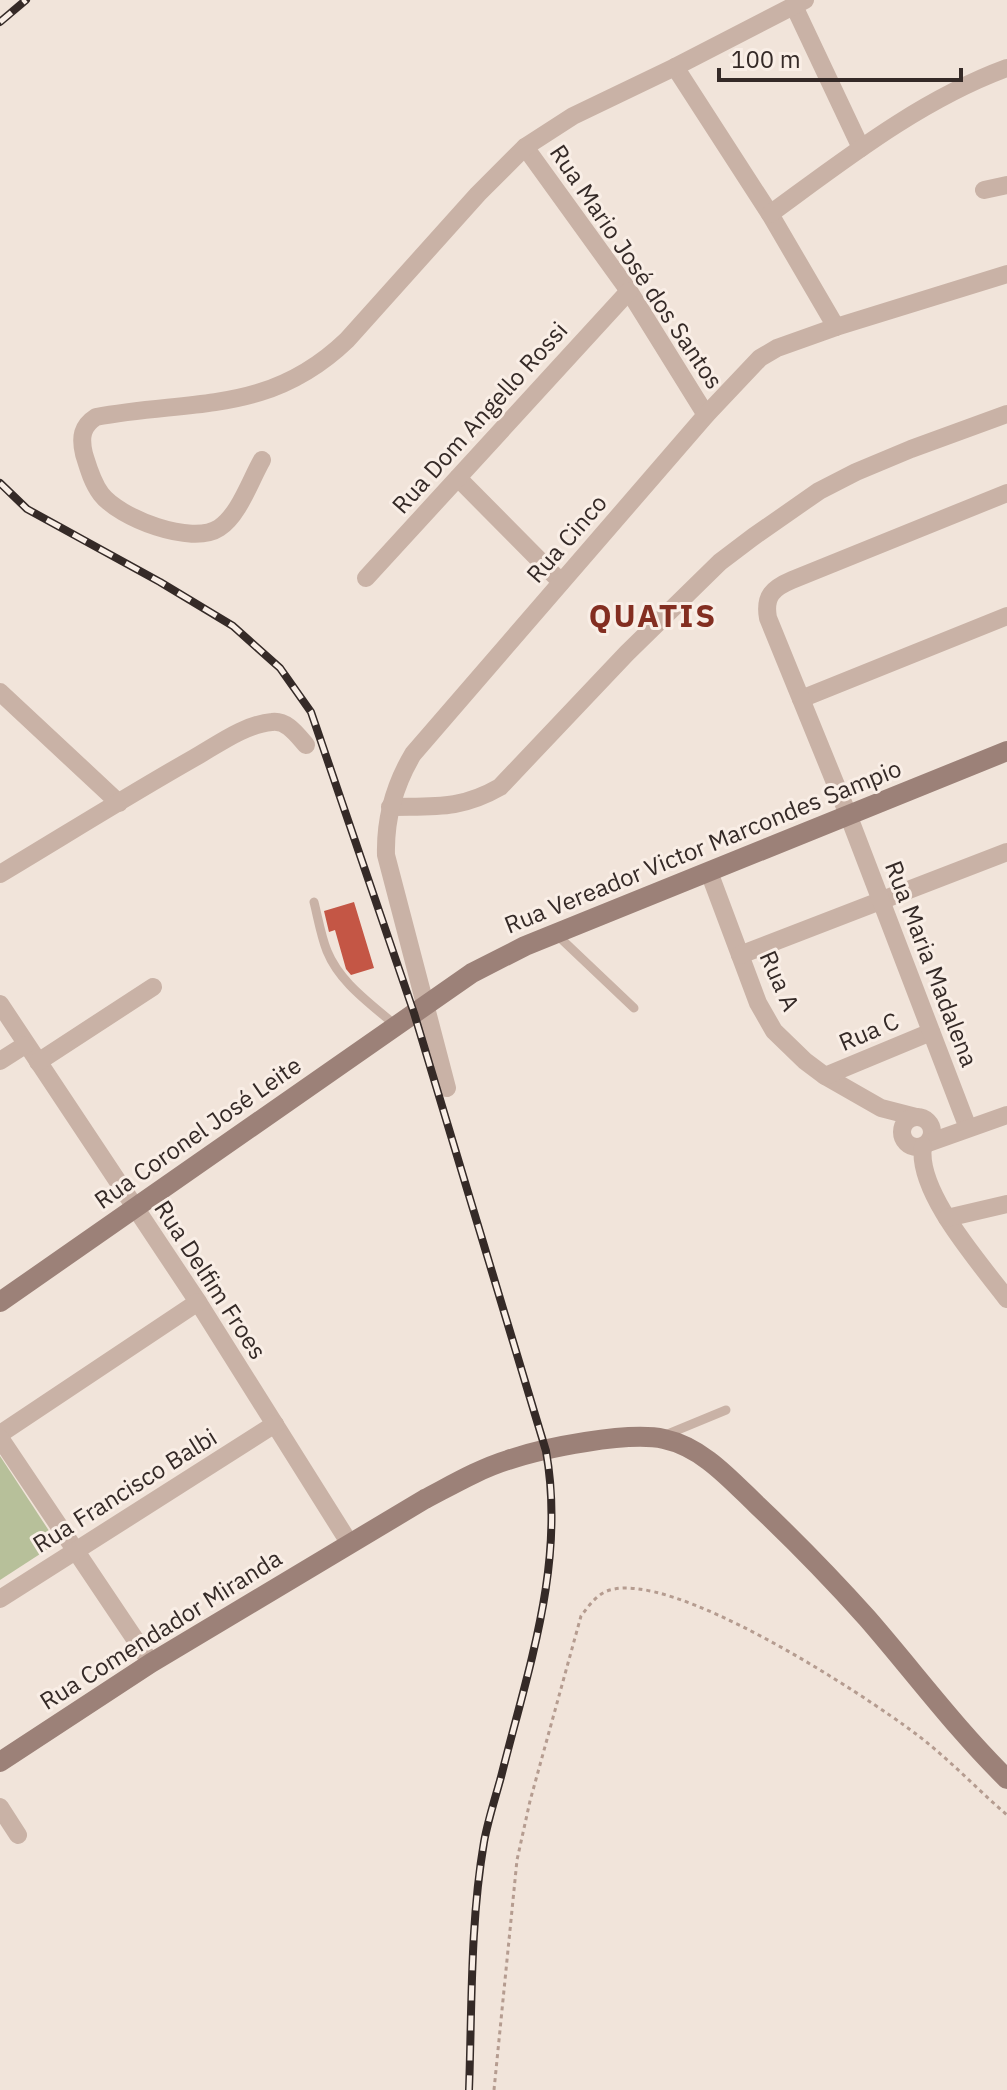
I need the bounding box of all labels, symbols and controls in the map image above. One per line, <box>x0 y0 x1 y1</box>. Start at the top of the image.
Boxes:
scale bar <box>719 32 961 82</box>
text: 100 m <box>731 43 801 75</box>
street label: Rua Mario José dos Santos <box>543 138 731 395</box>
street label: Rua Dom Angello Rossi <box>384 314 574 520</box>
street label: Rua Cinco <box>519 487 614 589</box>
district label: QUATIS <box>589 594 717 636</box>
street label: Rua Vereador Victor Marcondes Sampio <box>499 752 906 941</box>
street label: Rua Maria Madalena <box>878 856 986 1071</box>
street label: Rua A <box>753 945 807 1016</box>
street label: Rua C <box>834 1004 904 1058</box>
street label: Rua Coronel José Leite <box>88 1049 307 1216</box>
street label: Rua Delfim Froes <box>147 1194 274 1365</box>
street label: Rua Francisco Balbi <box>26 1421 223 1560</box>
street label: Rua Comendador Miranda <box>33 1541 288 1717</box>

